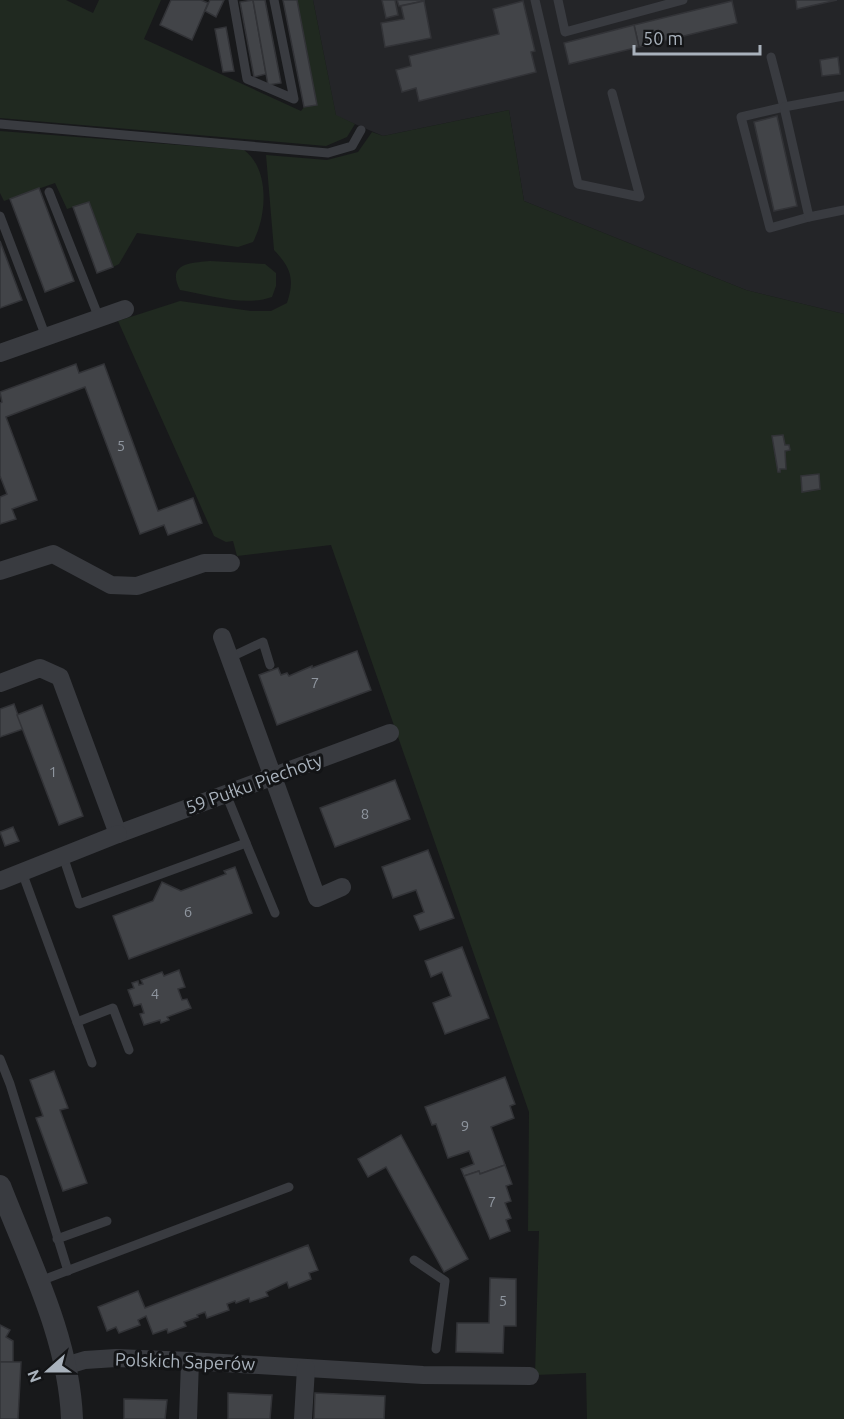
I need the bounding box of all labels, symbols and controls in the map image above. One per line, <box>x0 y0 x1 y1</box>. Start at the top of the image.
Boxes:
scale bar <box>634 18 760 56</box>
text: 50 m <box>643 28 683 48</box>
house number: 5 <box>117 437 125 454</box>
house number: 7 <box>311 674 319 691</box>
street label: 59 Pułku Piechoty <box>183 749 325 817</box>
house number: 1 <box>49 763 57 780</box>
house number: 8 <box>361 805 369 822</box>
house number: 6 <box>184 903 192 920</box>
house number: 4 <box>151 985 159 1002</box>
house number: 9 <box>461 1117 469 1134</box>
house number: 7 <box>488 1193 496 1210</box>
house number: 5 <box>499 1292 507 1309</box>
north arrow <box>18 1341 78 1401</box>
street label: Polskich Saperów <box>115 1349 256 1373</box>
text: N <box>23 1368 45 1385</box>

